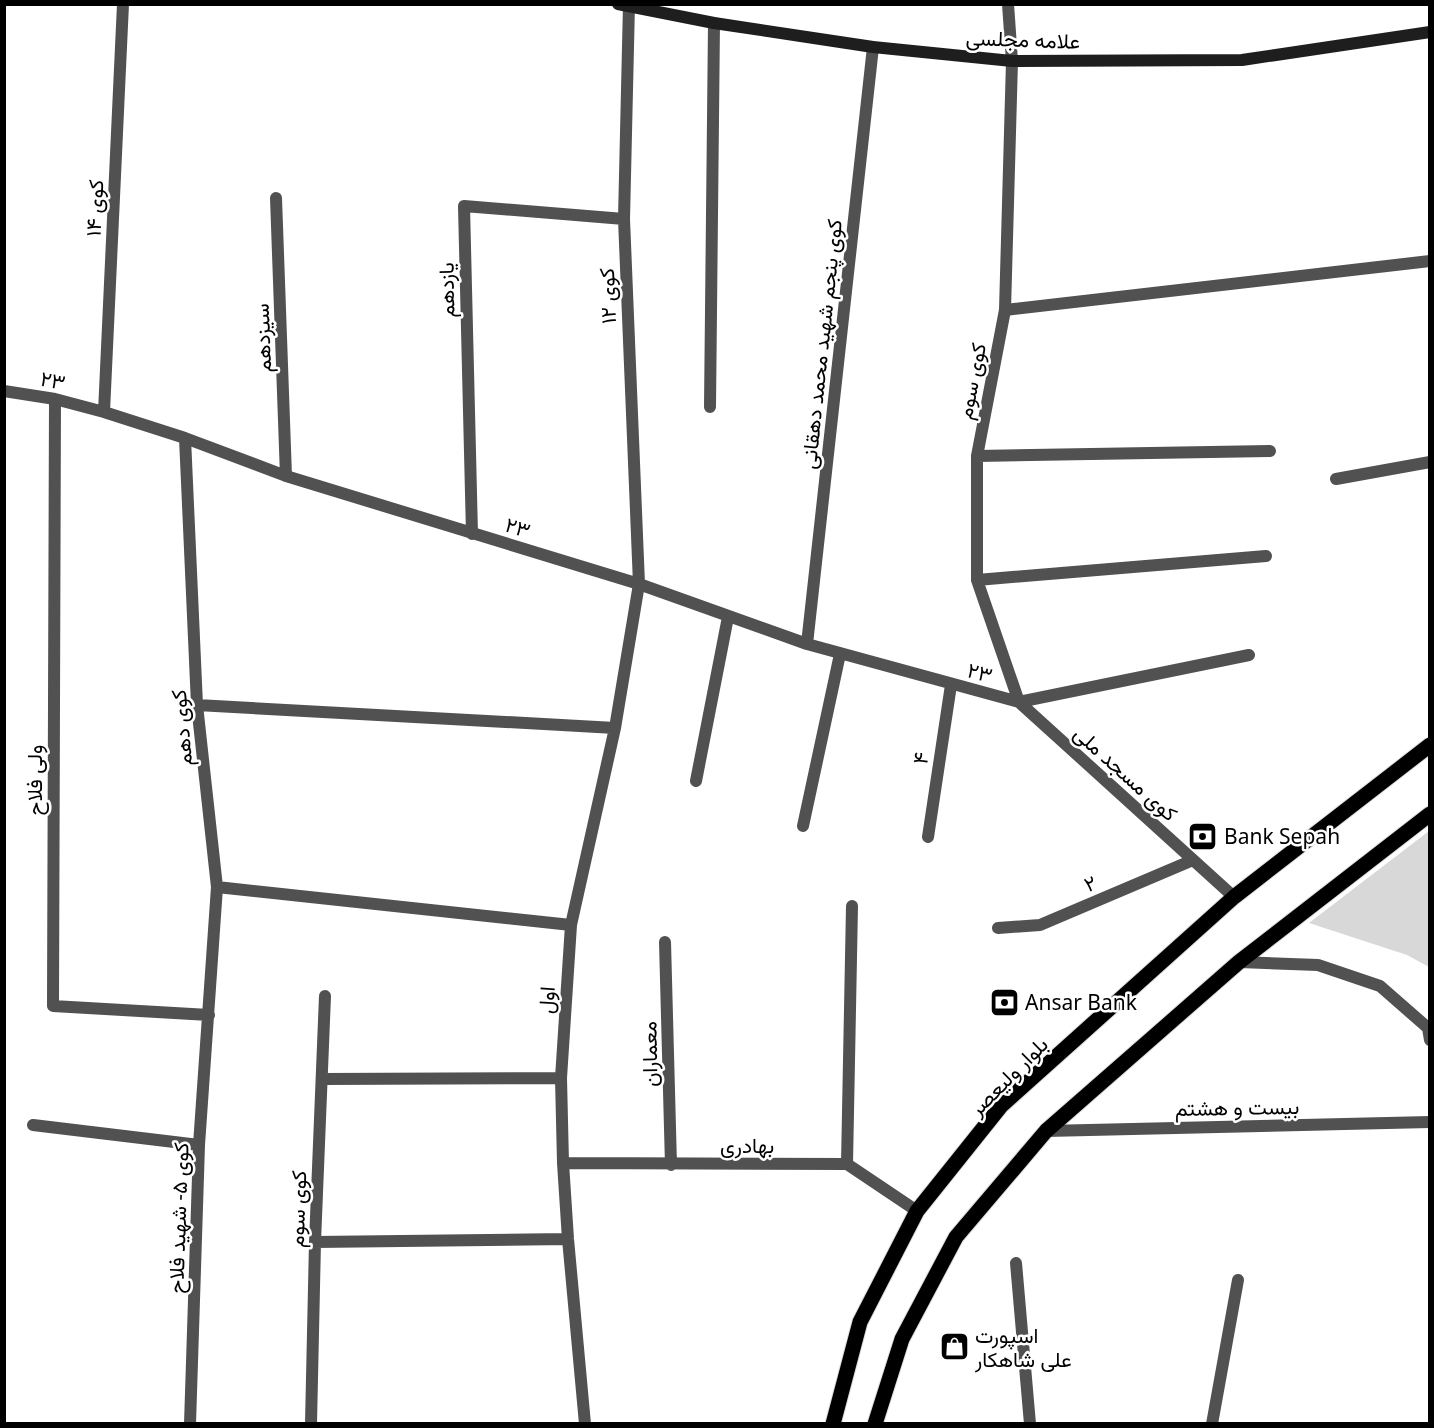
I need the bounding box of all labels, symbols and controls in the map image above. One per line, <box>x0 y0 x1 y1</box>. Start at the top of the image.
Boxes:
street label: علامه مجلسی <box>965 23 1081 55</box>
street label: کوی ۱۴ <box>79 179 109 237</box>
street label: کوی پنجم شهید محمد دهقانی <box>794 218 849 471</box>
street label: یازدهم <box>432 262 461 318</box>
street label: کوی ۱۲ <box>592 268 622 324</box>
street label: سیزدهم <box>247 303 278 373</box>
street label: کوی سوم <box>950 340 993 422</box>
street label: ۲۳ <box>38 364 68 396</box>
street label: ۲۳ <box>502 510 534 544</box>
street label: ۲۳ <box>965 655 995 689</box>
street label: کوی دهم <box>164 688 199 768</box>
street label: کوی مسجد ملی <box>1068 719 1184 827</box>
street label: ولی فلاح <box>20 745 49 815</box>
street label: ۴ <box>905 750 935 766</box>
bank icon: Bank Sepah <box>1187 820 1219 852</box>
place label: Bank Sepah <box>1224 822 1340 850</box>
street label: ۲ <box>1079 868 1101 898</box>
street label: اول <box>531 985 561 1015</box>
bank icon: Ansar Bank <box>988 986 1020 1018</box>
place label: Ansar Bank <box>1025 988 1138 1016</box>
street label: معماران <box>634 1021 664 1087</box>
street label: بلوار ولیعصر <box>962 1030 1054 1122</box>
street label: بیست و هشتم <box>1175 1092 1299 1123</box>
street label: بهادری <box>720 1131 774 1159</box>
street label: کوی ۵- شهید فلاح <box>161 1142 196 1294</box>
street label: کوی سوم <box>282 1170 313 1248</box>
place label: اسپورت علی شاهکار <box>974 1321 1072 1373</box>
shop icon: اسپورت علی شاهکار <box>938 1331 970 1363</box>

